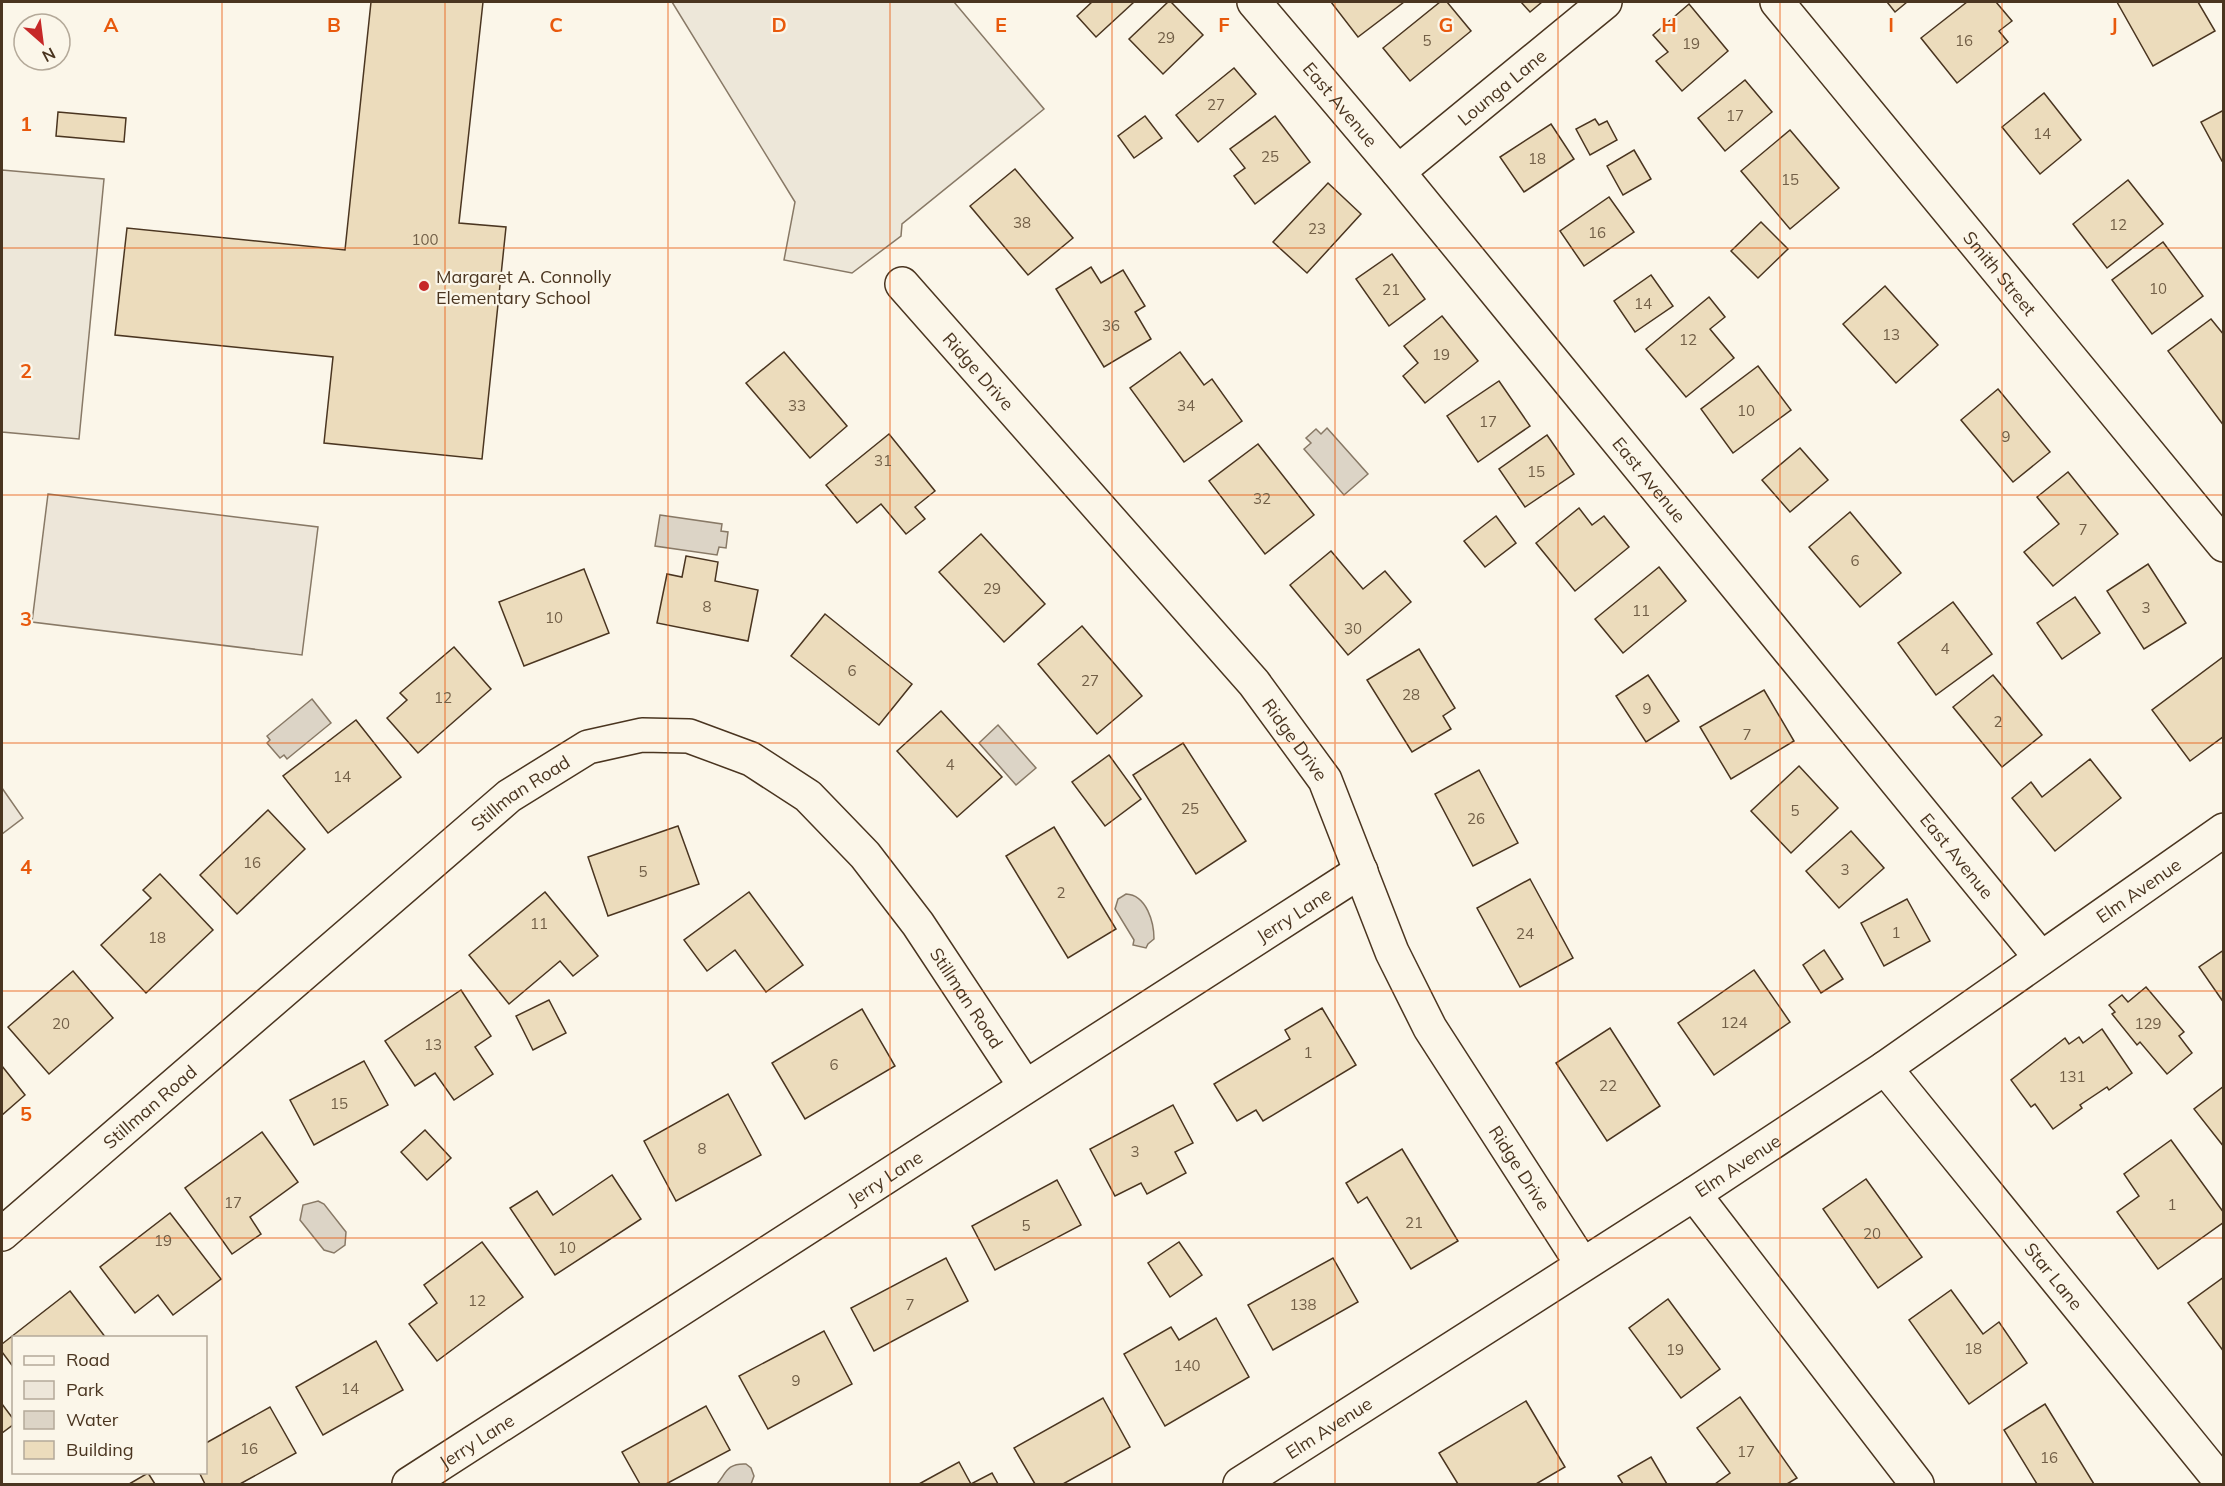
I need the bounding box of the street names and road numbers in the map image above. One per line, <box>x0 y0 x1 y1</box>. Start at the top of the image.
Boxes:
street label: Lounga Lane <box>1452 44 1551 130</box>
street label: East Avenue <box>1298 57 1383 151</box>
street label: Smith Street <box>1959 226 2042 320</box>
street label: Ridge Drive <box>938 327 1019 415</box>
street label: East Avenue <box>1608 432 1691 527</box>
street label: Ridge Drive <box>1258 694 1333 785</box>
street label: Stillman Road <box>466 750 574 836</box>
street label: East Avenue <box>1915 808 1999 903</box>
street label: Elm Avenue <box>2092 853 2185 928</box>
street label: Jerry Lane <box>1252 882 1335 947</box>
street label: Stillman Road <box>925 943 1009 1053</box>
street label: Stillman Road <box>98 1060 201 1153</box>
street label: Ridge Drive <box>1484 1121 1556 1214</box>
street label: Elm Avenue <box>1690 1129 1785 1202</box>
street label: Jerry Lane <box>843 1145 927 1210</box>
street label: Star Lane <box>2020 1237 2088 1315</box>
street label: Elm Avenue <box>1281 1391 1376 1464</box>
street label: Jerry Lane <box>434 1408 518 1473</box>

